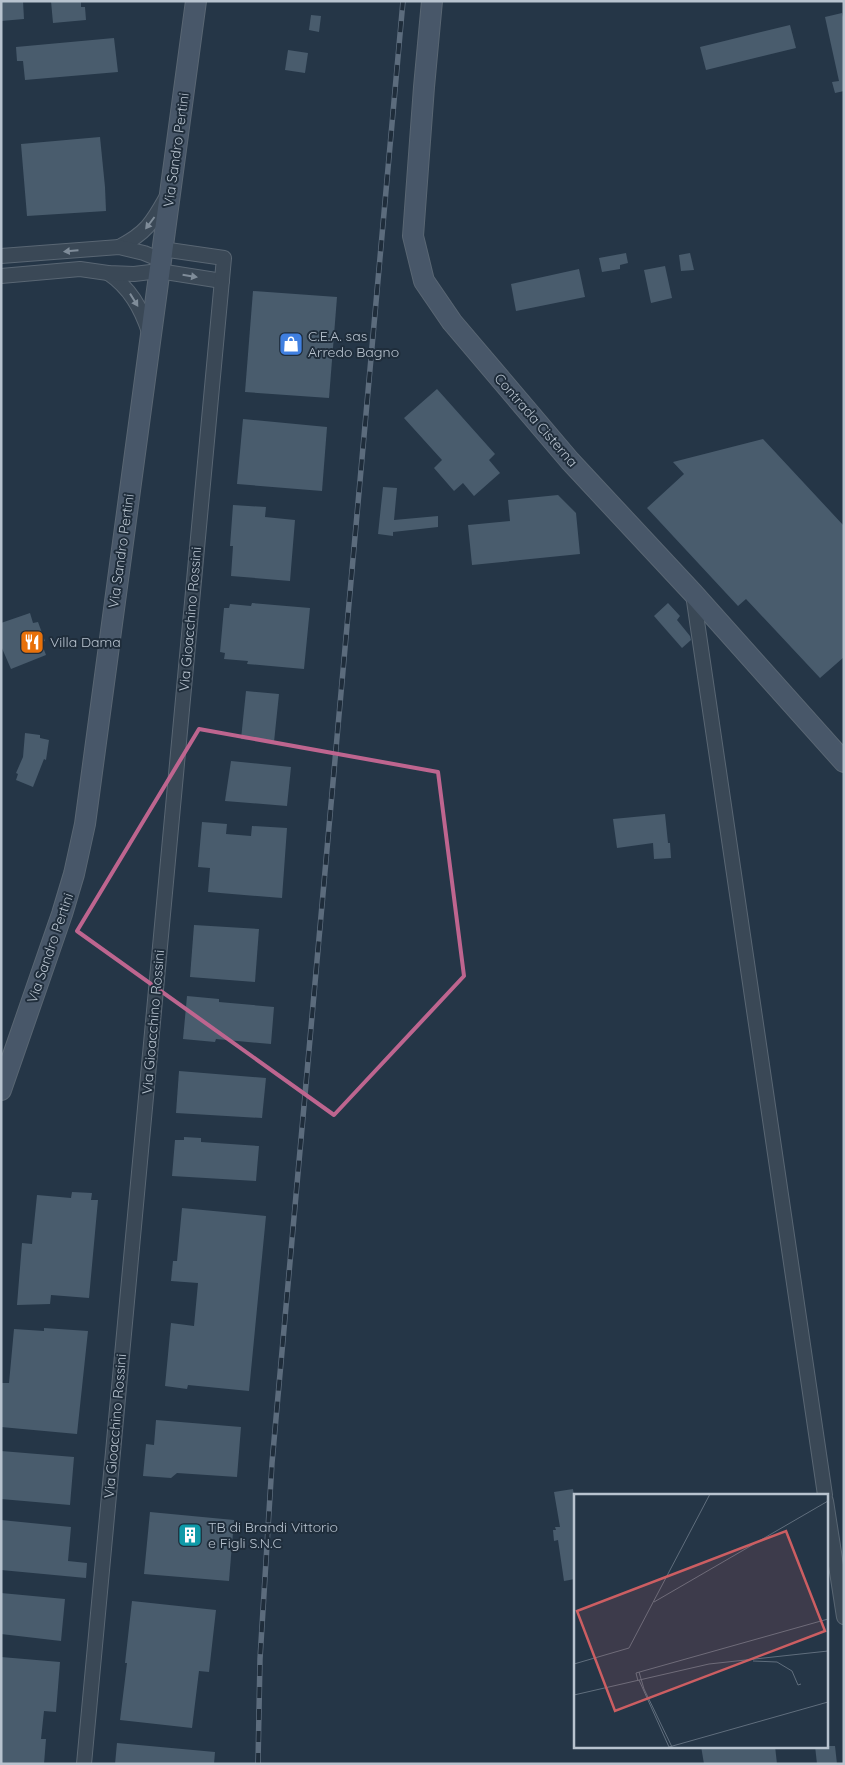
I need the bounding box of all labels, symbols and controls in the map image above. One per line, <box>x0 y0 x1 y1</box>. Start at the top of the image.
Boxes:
street label: Via Sandro Pertini <box>159 92 193 208</box>
one-way arrow <box>145 216 156 229</box>
one-way arrow <box>63 247 79 255</box>
one-way arrow <box>183 273 199 281</box>
one-way arrow <box>130 294 139 307</box>
place label: C.E.A. sas Arredo Bagno <box>308 327 399 361</box>
shop icon: C.E.A. sas Arredo Bagno <box>278 331 304 357</box>
street label: Contrada Cisterna <box>490 369 582 471</box>
street label: Via Sandro Pertini <box>104 493 138 609</box>
street label: Via Gioacchino Rossini <box>175 546 205 692</box>
restaurant icon: Villa Dama <box>19 629 45 655</box>
place label: Villa Dama <box>50 633 121 651</box>
street label: Via Sandro Pertini <box>23 891 77 1005</box>
street label: Via Gioacchino Rossini <box>138 949 168 1095</box>
street label: Via Gioacchino Rossini <box>100 1353 130 1499</box>
inset map <box>574 1494 828 1748</box>
place label: TB di Brandi Vittorio e Figli S.N.C <box>208 1518 338 1552</box>
building icon: TB di Brandi Vittorio e Figli S.N.C <box>177 1522 203 1548</box>

